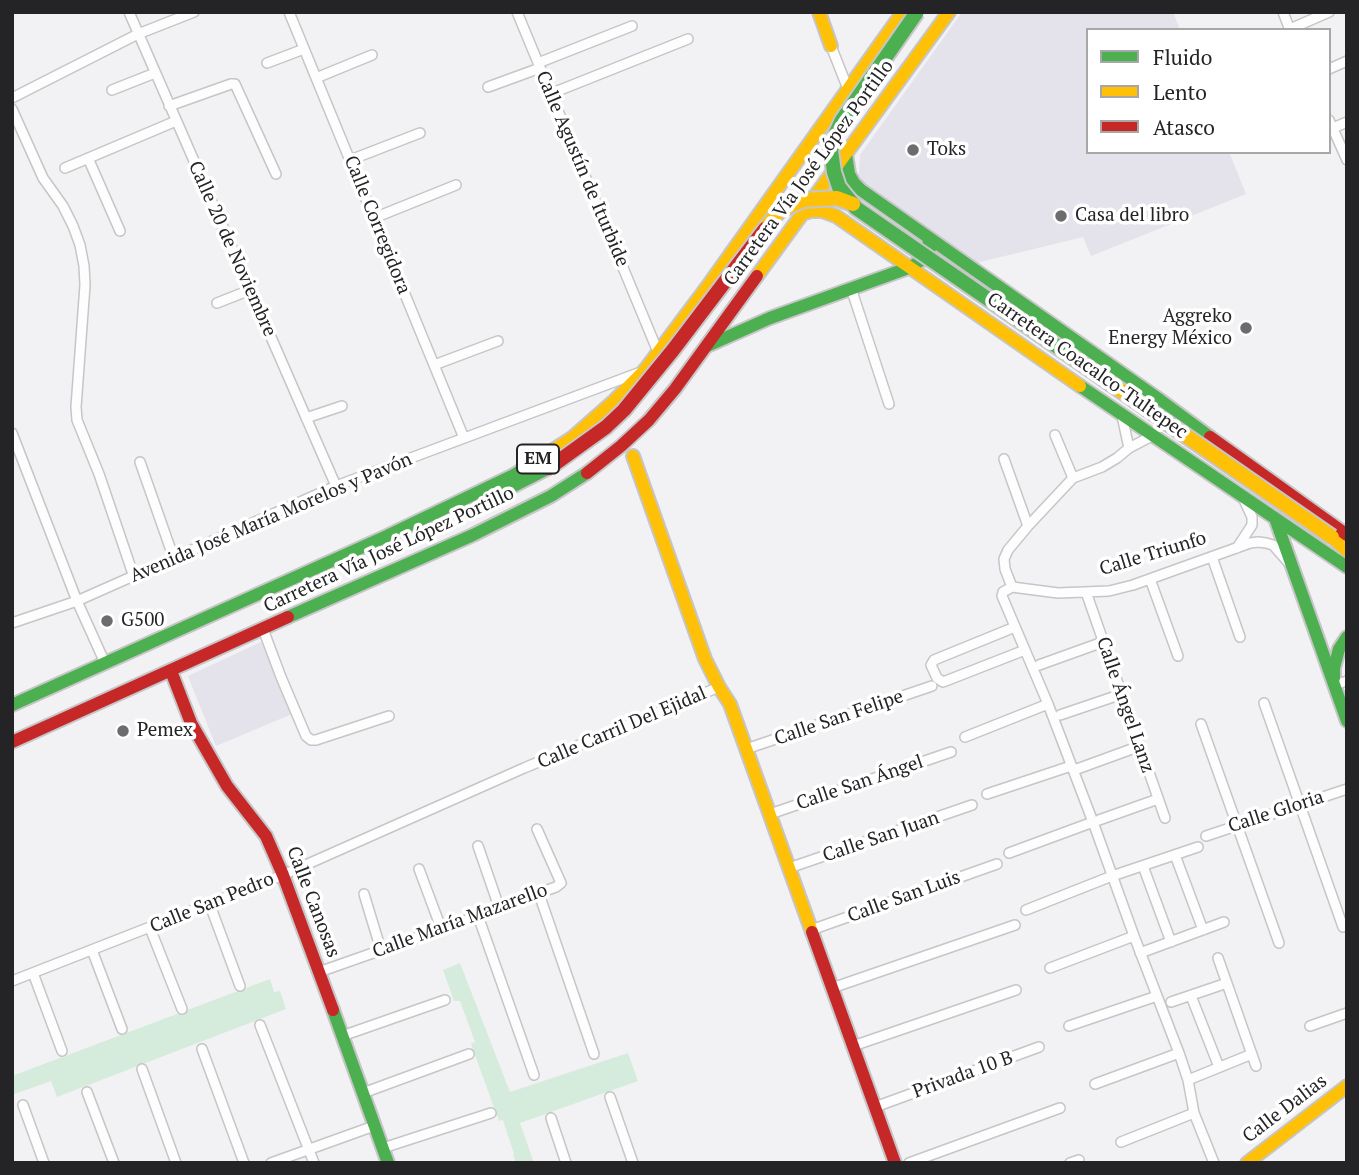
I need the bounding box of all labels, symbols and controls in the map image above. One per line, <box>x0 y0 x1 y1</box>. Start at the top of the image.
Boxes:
legend <box>1086 28 1331 154</box>
text: Fluido <box>1153 43 1212 71</box>
street label: Carretera Vía José López Portillo <box>719 56 899 290</box>
street label: Calle Agustín de Iturbide <box>530 68 634 270</box>
text: Lento <box>1153 78 1207 106</box>
text: Atasco <box>1153 113 1215 141</box>
place label: Toks <box>927 139 966 161</box>
marker: Toks <box>905 142 921 158</box>
street label: Calle Corregidora <box>339 152 415 298</box>
street label: Calle 20 de Noviembre <box>183 158 281 340</box>
place label: Casa del libro <box>1075 205 1189 227</box>
marker: Casa del libro <box>1053 208 1069 224</box>
street label: Carretera Coacalco-Tultepec <box>982 288 1192 444</box>
place label: Aggreko Energy México <box>1108 306 1232 350</box>
marker: Aggreko Energy México <box>1238 320 1254 336</box>
road number: EM <box>517 444 559 474</box>
street label: Avenida José María Morelos y Pavón <box>127 448 415 588</box>
street label: Carretera Vía José López Portillo <box>260 482 518 618</box>
street label: Calle Triunfo <box>1097 527 1209 581</box>
place label: G500 <box>121 610 164 632</box>
marker: G500 <box>99 613 115 629</box>
street label: Calle Ángel Lanz <box>1091 634 1159 776</box>
street label: Calle Carril Del Ejidal <box>534 682 710 774</box>
street label: Calle San Felipe <box>772 685 906 751</box>
place label: Pemex <box>137 720 193 742</box>
marker: Pemex <box>115 723 131 739</box>
street label: Calle San Ángel <box>794 751 926 815</box>
street label: Calle Gloria <box>1225 786 1327 838</box>
street label: Calle San Juan <box>820 806 942 868</box>
street label: Calle Canosas <box>281 843 345 961</box>
street label: Calle San Luis <box>844 866 964 928</box>
street label: Calle San Pedro <box>147 868 277 938</box>
street label: Calle María Mazarello <box>369 879 551 963</box>
street label: Privada 10 B <box>910 1046 1016 1104</box>
street label: Calle Dalias <box>1238 1070 1332 1148</box>

